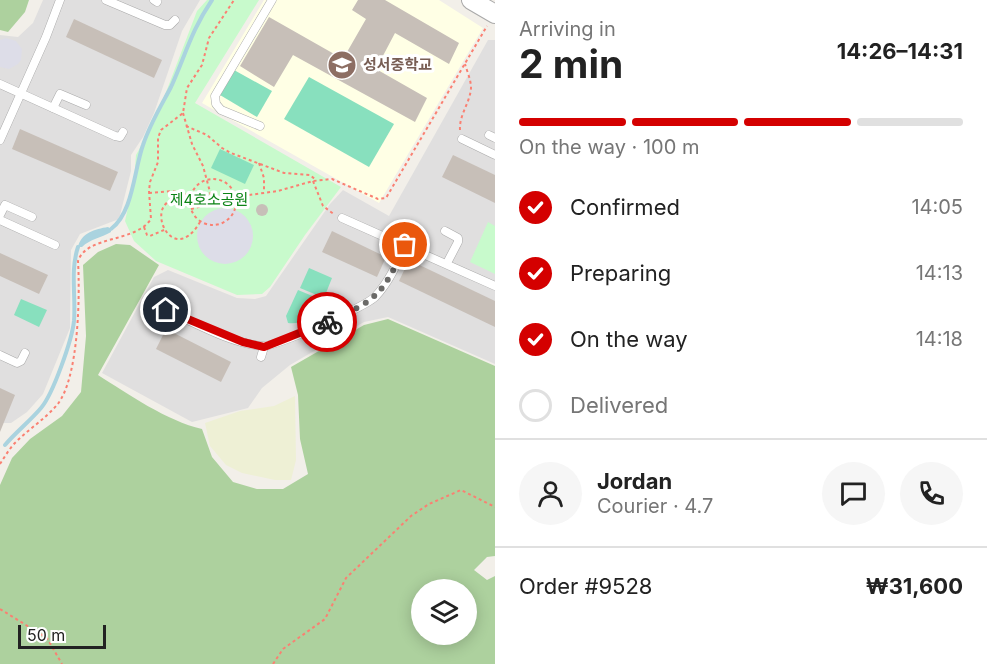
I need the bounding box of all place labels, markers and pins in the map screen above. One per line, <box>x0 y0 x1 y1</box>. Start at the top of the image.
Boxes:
school or university icon: 성서중학교 <box>326 49 358 81</box>
place label: 성서중학교 <box>363 55 432 74</box>
pin <box>379 219 430 270</box>
pin <box>140 284 191 335</box>

